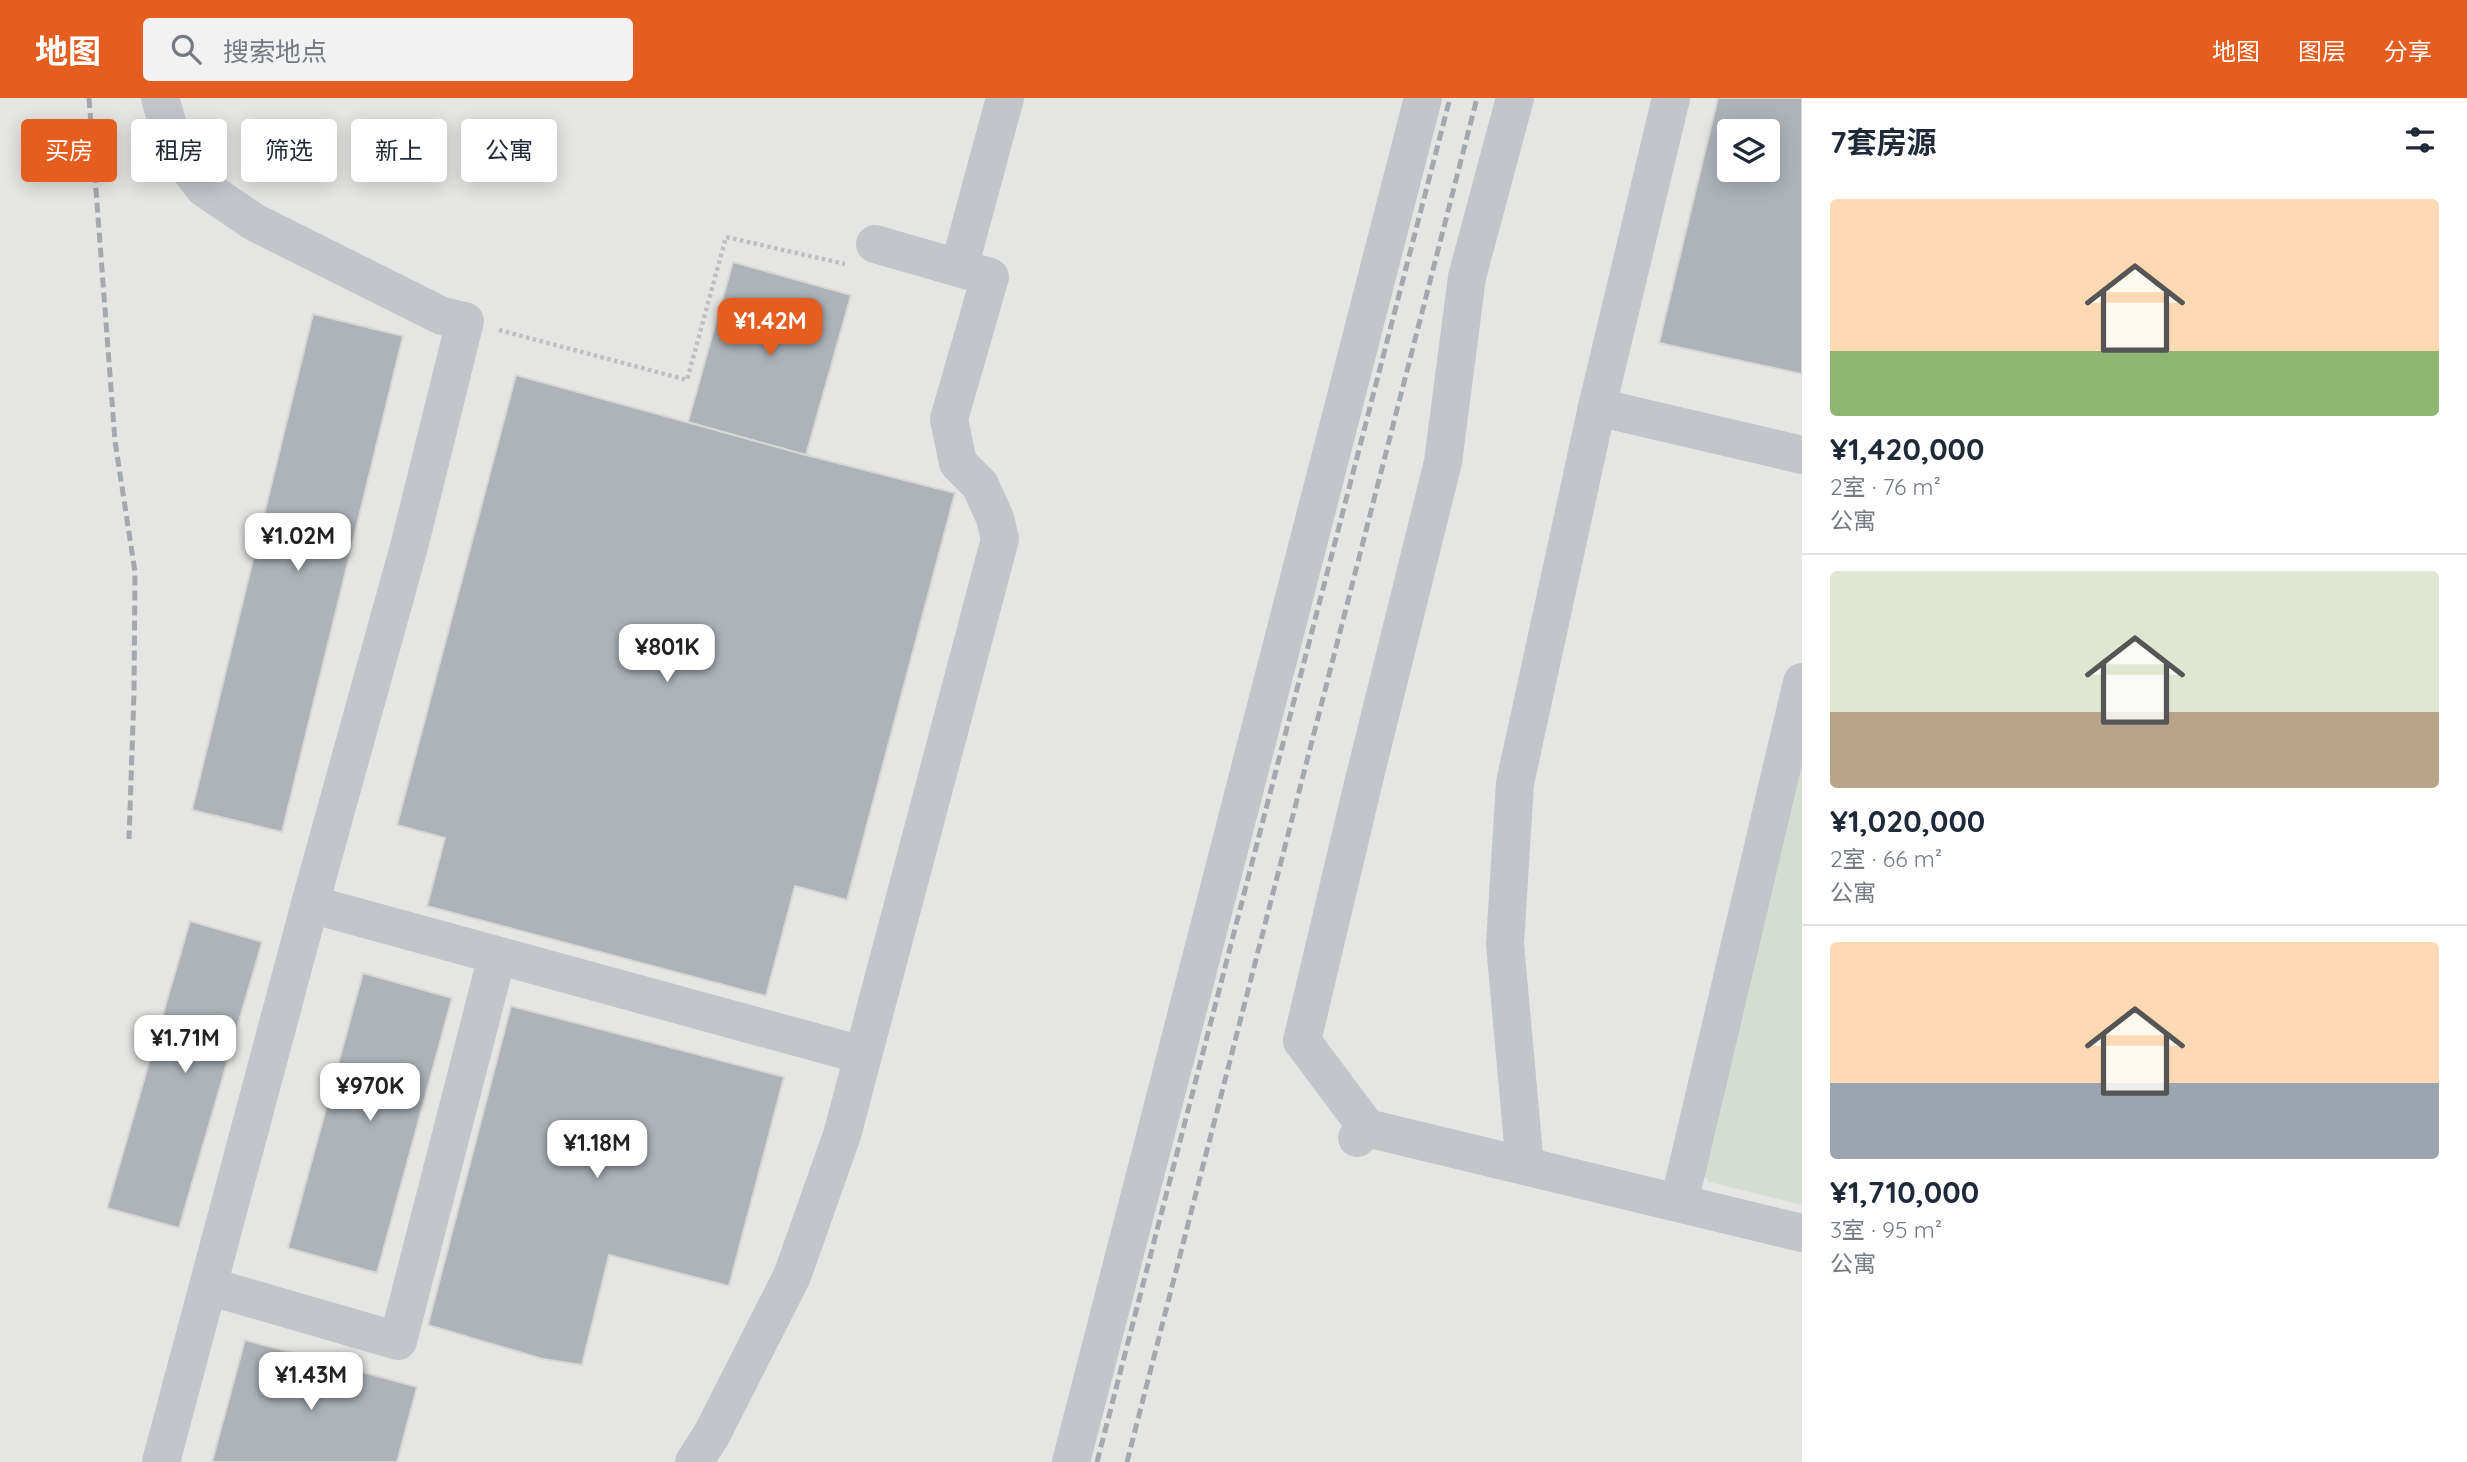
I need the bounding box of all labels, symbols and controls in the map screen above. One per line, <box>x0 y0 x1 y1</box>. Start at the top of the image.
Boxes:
search box <box>143 18 633 81</box>
text: 地图 <box>35 30 101 71</box>
icon: search <box>167 30 205 68</box>
text: 搜索地点 <box>223 35 327 68</box>
text: 地图 <box>2212 36 2260 66</box>
text: 图层 <box>2298 36 2346 66</box>
text: 分享 <box>2384 36 2432 66</box>
chip: 买房 <box>21 119 117 182</box>
chip: 租房 <box>131 119 227 182</box>
chip: 筛选 <box>241 119 337 182</box>
chip: 新上 <box>351 119 447 182</box>
chip: 公寓 <box>461 119 557 182</box>
map controls <box>1717 119 1780 182</box>
button: layers <box>1717 119 1780 182</box>
icon: filters <box>2401 121 2439 159</box>
text: 7套房源 <box>1830 123 1936 161</box>
icon: home <box>2072 245 2198 371</box>
pin: ¥1.42M <box>713 299 827 358</box>
text: ¥1.42M <box>733 306 807 335</box>
text: ¥1,420,000 <box>1830 430 1984 468</box>
text: 2室 · 76 m² <box>1830 472 1941 501</box>
text: 公寓 <box>1830 506 1876 535</box>
pin: ¥1.02M <box>241 514 355 573</box>
text: ¥1.02M <box>261 521 335 550</box>
icon: home <box>2072 617 2198 743</box>
pin: ¥801K <box>618 624 716 684</box>
text: ¥801K <box>635 632 699 661</box>
text: ¥1,020,000 <box>1830 802 1985 840</box>
text: 2室 · 66 m² <box>1830 844 1942 873</box>
text: 公寓 <box>1830 878 1876 907</box>
icon: home <box>2072 988 2198 1114</box>
pin: ¥1.71M <box>128 1016 242 1075</box>
text: ¥1.71M <box>150 1023 220 1052</box>
pin: ¥970K <box>321 1063 419 1123</box>
text: ¥970K <box>336 1071 404 1100</box>
pin: ¥1.18M <box>540 1121 654 1180</box>
text: ¥1.18M <box>563 1128 631 1157</box>
text: ¥1,710,000 <box>1830 1173 1979 1211</box>
text: 3室 · 95 m² <box>1830 1215 1942 1244</box>
text: 公寓 <box>1830 1249 1876 1278</box>
pin: ¥1.43M <box>254 1352 368 1412</box>
text: ¥1.43M <box>275 1360 347 1389</box>

